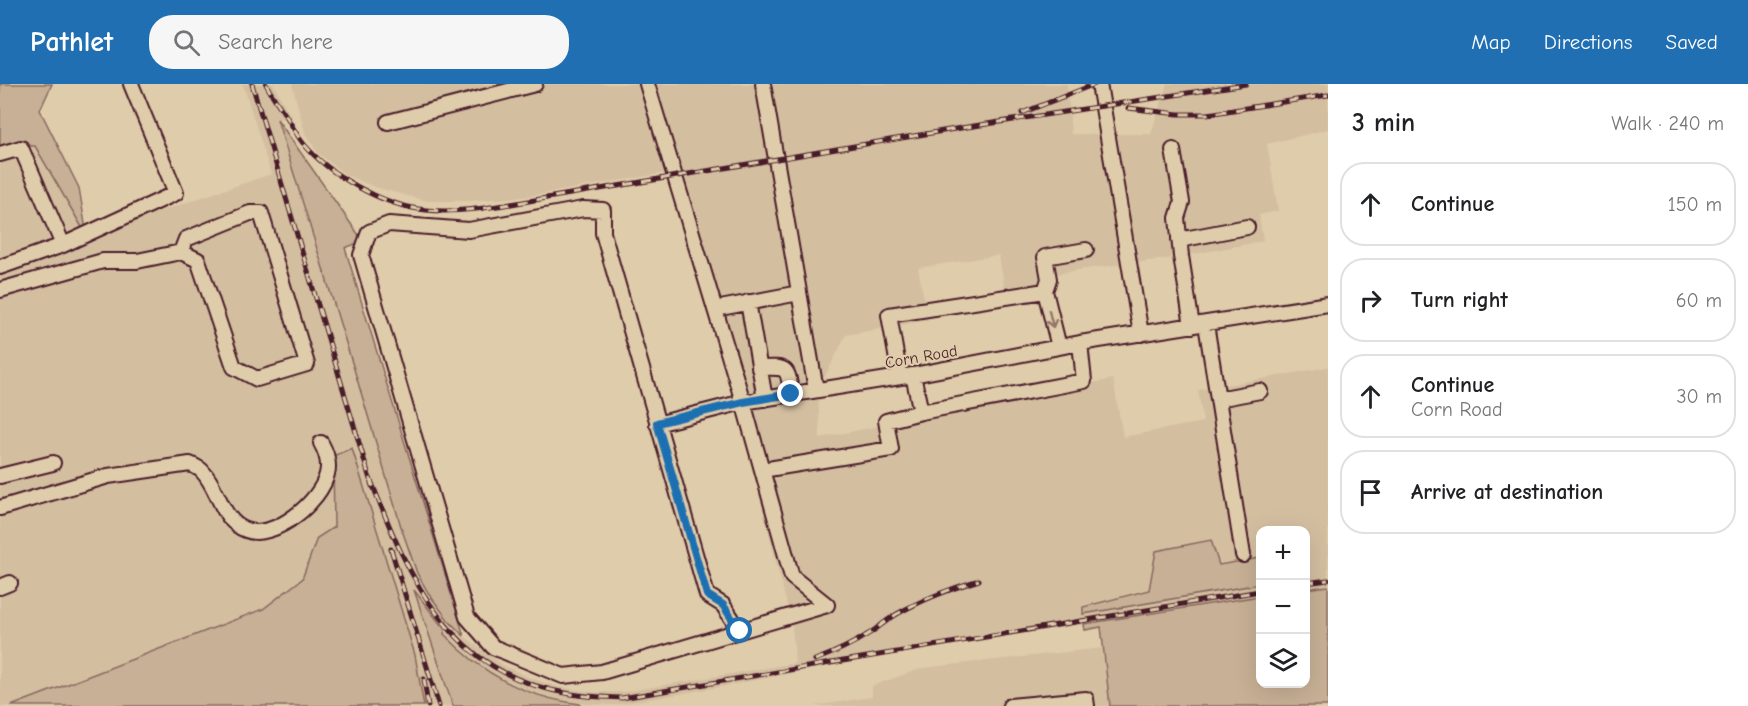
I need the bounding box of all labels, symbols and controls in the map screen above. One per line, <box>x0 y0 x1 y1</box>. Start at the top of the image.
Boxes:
search box <box>149 15 569 69</box>
text: Pathlet <box>30 26 113 58</box>
icon: search <box>170 26 203 59</box>
text: Search here <box>218 29 333 55</box>
text: Map <box>1471 30 1511 54</box>
text: Directions <box>1544 30 1633 54</box>
text: Saved <box>1666 30 1718 54</box>
text: 3 min <box>1352 108 1415 138</box>
text: Walk · 240 m <box>1611 112 1724 135</box>
icon: ahead <box>1354 188 1387 221</box>
text: Continue <box>1411 191 1494 217</box>
text: 150 m <box>1668 193 1722 216</box>
icon: right <box>1354 284 1387 317</box>
text: Turn right <box>1411 287 1508 313</box>
text: 60 m <box>1676 289 1722 312</box>
one-way arrow <box>1046 309 1058 328</box>
street label: Corn Road <box>883 342 959 372</box>
text: Continue <box>1411 372 1494 398</box>
route end <box>777 380 803 406</box>
icon: ahead <box>1354 380 1387 413</box>
text: 30 m <box>1676 385 1722 408</box>
text: Corn Road <box>1411 398 1503 421</box>
icon: arrive <box>1354 476 1387 509</box>
text: Arrive at destination <box>1411 479 1603 505</box>
map controls <box>1256 526 1310 688</box>
button: + <box>1256 526 1310 580</box>
button: − <box>1256 580 1310 634</box>
route start <box>726 617 752 643</box>
button: layers <box>1256 634 1310 688</box>

